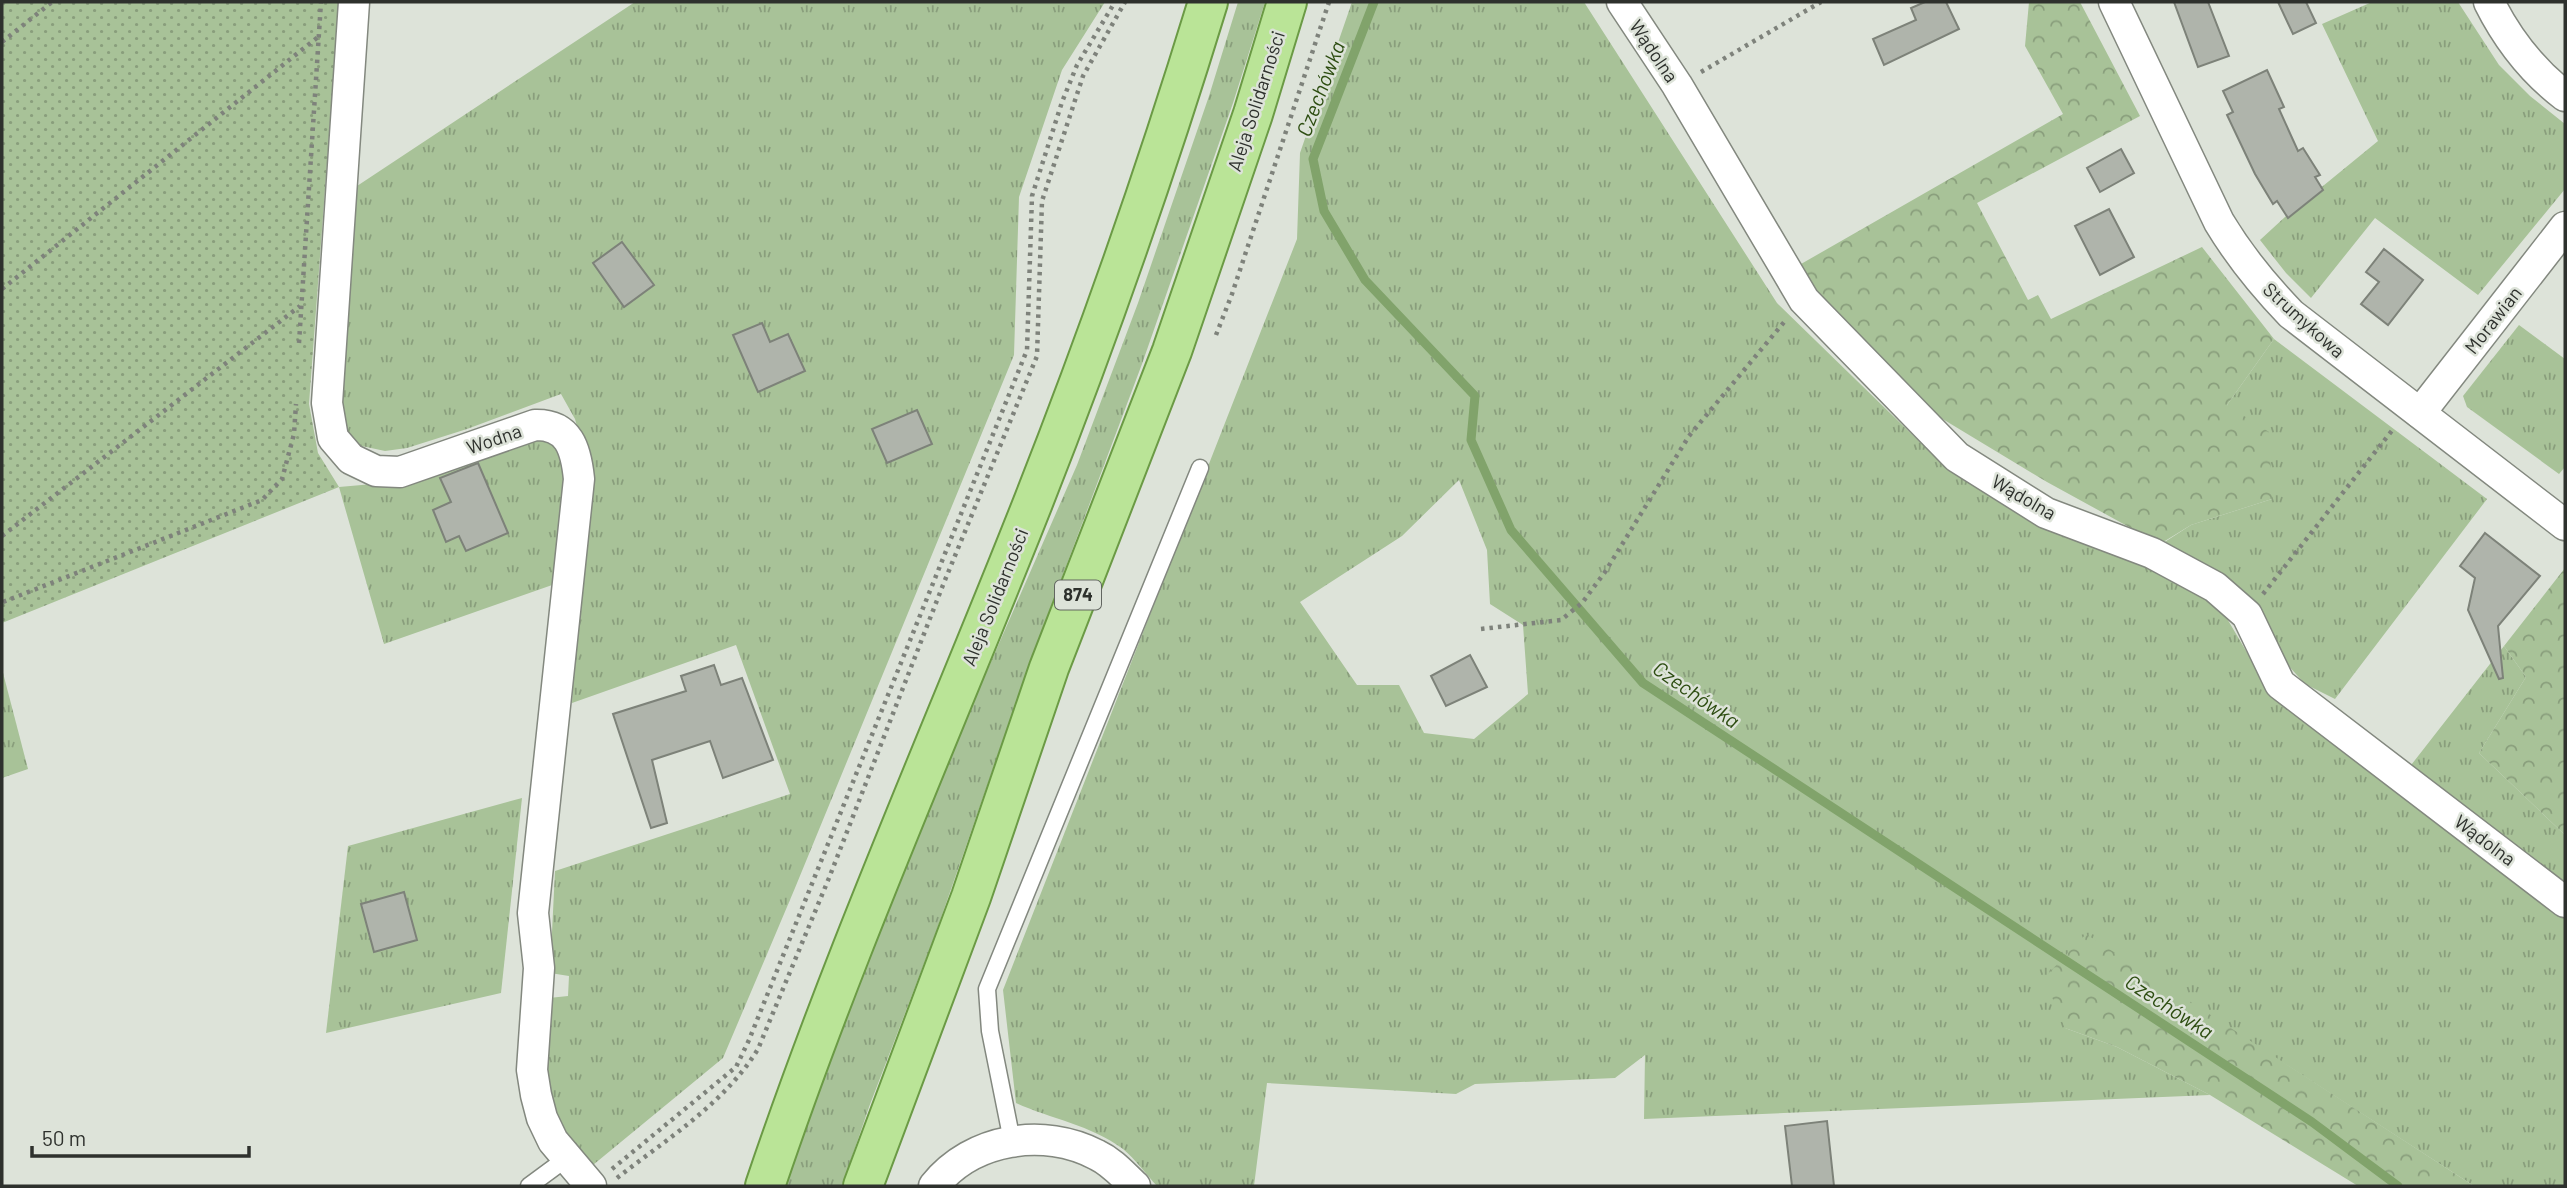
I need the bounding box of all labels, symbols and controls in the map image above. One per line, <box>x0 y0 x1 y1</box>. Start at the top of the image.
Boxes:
street label: Wądolna <box>1625 15 1684 86</box>
street label: Aleja Solidarności <box>1222 28 1289 174</box>
water label: Czechówka <box>1290 37 1349 140</box>
street label: Strumykowa <box>2259 277 2350 362</box>
street label: Morawian <box>2459 282 2526 358</box>
street label: Wodna <box>463 418 524 459</box>
street label: Wądolna <box>1988 469 2060 524</box>
street label: Aleja Solidarności <box>956 525 1033 669</box>
road number: 874 <box>1055 580 1101 610</box>
water label: Czechówka <box>1649 655 1745 733</box>
street label: Wądolna <box>2450 809 2520 870</box>
water label: Czechówka <box>2121 968 2219 1043</box>
scale bar <box>32 1114 248 1158</box>
text: 50 m <box>42 1125 86 1150</box>

